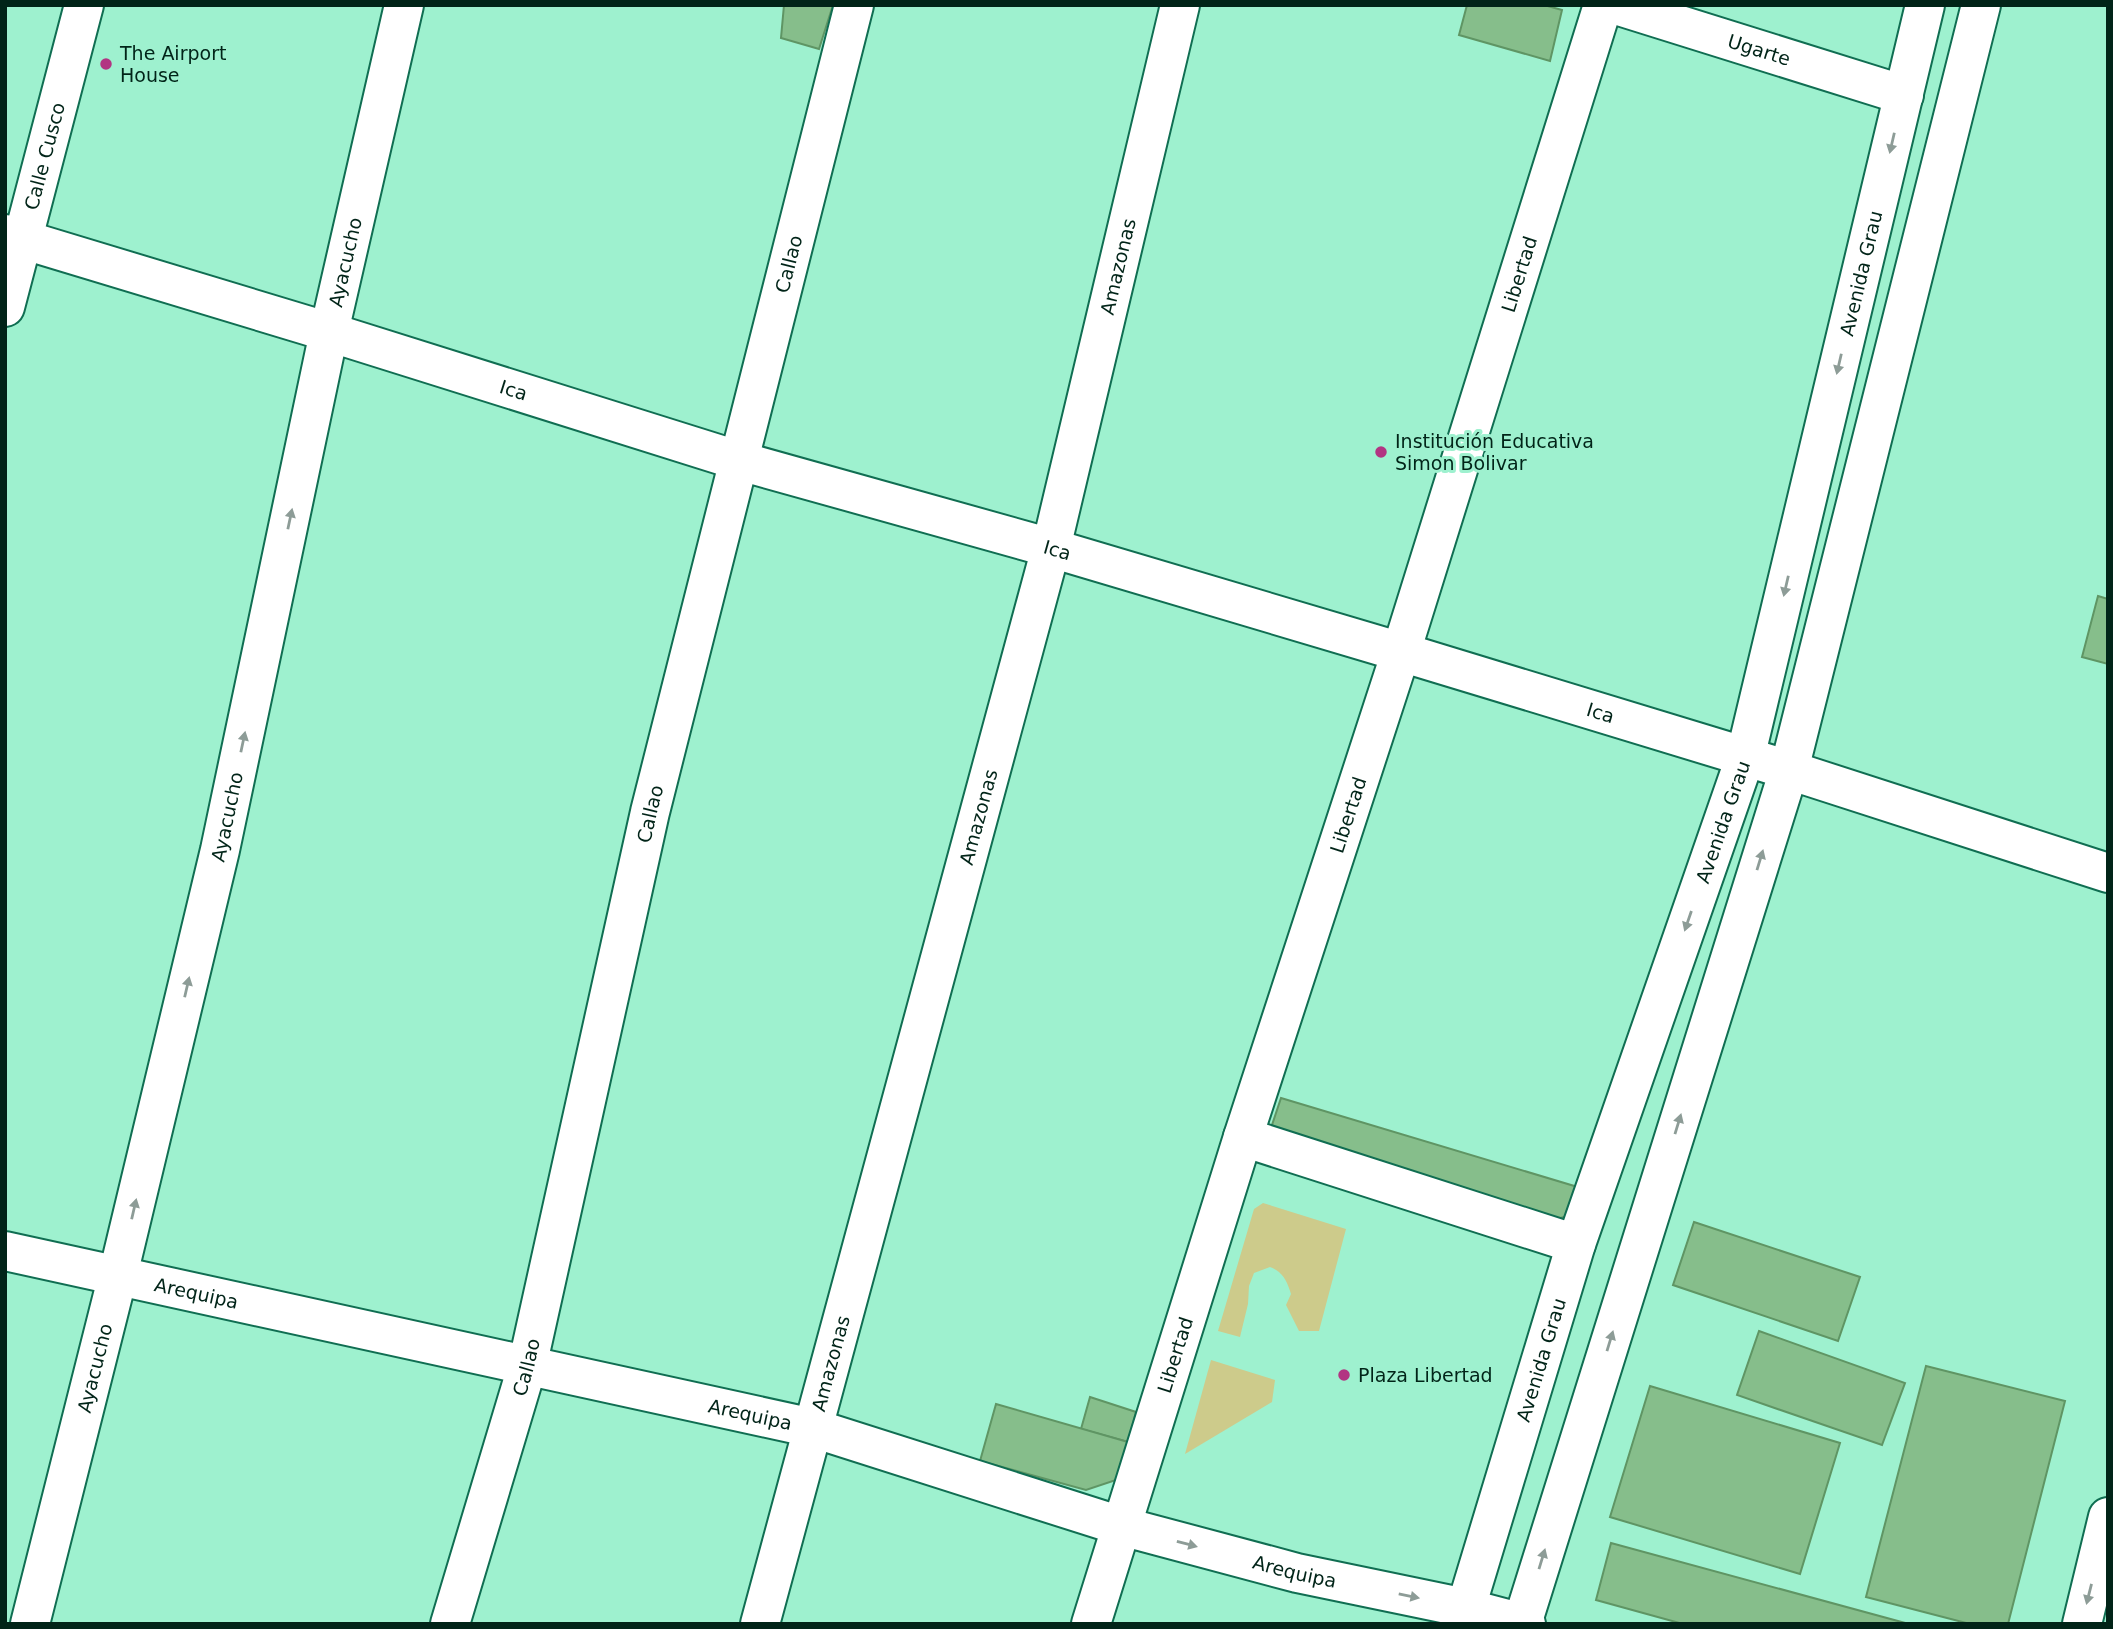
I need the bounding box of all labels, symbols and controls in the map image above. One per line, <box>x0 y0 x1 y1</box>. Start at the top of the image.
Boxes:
street label: Ugarte <box>1725 30 1793 70</box>
place label: The Airport House <box>119 42 226 86</box>
marker: The Airport House <box>98 56 114 72</box>
street label: Calle Cusco <box>20 100 69 212</box>
one-way arrow <box>1886 132 1897 154</box>
street label: Avenida Grau <box>1835 208 1886 338</box>
street label: Ayacucho <box>324 215 366 309</box>
street label: Amazonas <box>1096 216 1140 317</box>
street label: Callao <box>771 233 806 295</box>
street label: Libertad <box>1497 233 1541 315</box>
one-way arrow <box>1833 353 1844 375</box>
street label: Ica <box>497 375 530 405</box>
place label: Institución Educativa Simon Bolivar <box>1395 430 1594 474</box>
marker: Institución Educativa Simon Bolivar <box>1373 444 1389 460</box>
one-way arrow <box>284 508 295 530</box>
street label: Ica <box>1041 536 1074 564</box>
one-way arrow <box>1780 575 1791 597</box>
street label: Ica <box>1584 698 1617 727</box>
one-way arrow <box>237 731 248 753</box>
street label: Avenida Grau <box>1691 758 1754 886</box>
street label: Amazonas <box>955 767 1002 867</box>
street label: Ayacucho <box>207 770 247 864</box>
street label: Libertad <box>1325 774 1371 856</box>
street label: Callao <box>633 783 667 845</box>
one-way arrow <box>1756 850 1766 871</box>
one-way arrow <box>1682 911 1693 932</box>
one-way arrow <box>182 976 193 998</box>
one-way arrow <box>1673 1114 1684 1135</box>
one-way arrow <box>129 1198 140 1220</box>
street label: Arequipa <box>152 1273 240 1313</box>
street label: Avenida Grau <box>1512 1295 1570 1424</box>
street label: Amazonas <box>807 1313 854 1414</box>
street label: Libertad <box>1153 1314 1197 1396</box>
street label: Ayacucho <box>73 1321 116 1415</box>
one-way arrow <box>1605 1331 1616 1352</box>
street label: Callao <box>508 1336 544 1399</box>
place label: Plaza Libertad <box>1358 1364 1493 1386</box>
marker: Plaza Libertad <box>1336 1367 1352 1383</box>
street label: Arequipa <box>706 1394 794 1434</box>
one-way arrow <box>1176 1539 1198 1550</box>
one-way arrow <box>1537 1548 1548 1569</box>
street label: Arequipa <box>1251 1551 1338 1592</box>
one-way arrow <box>2083 1583 2094 1605</box>
one-way arrow <box>1398 1590 1420 1601</box>

